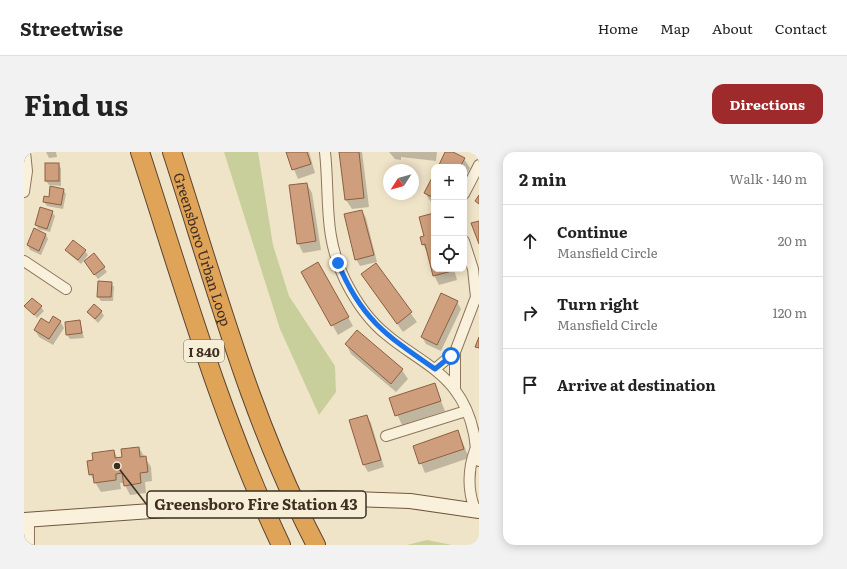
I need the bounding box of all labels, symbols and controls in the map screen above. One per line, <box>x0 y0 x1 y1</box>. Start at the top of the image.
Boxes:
text: Streetwise <box>20 14 123 42</box>
text: Home <box>598 18 638 38</box>
text: Map <box>660 18 690 38</box>
text: About <box>712 18 753 38</box>
text: Contact <box>775 18 827 38</box>
text: Find us <box>24 83 128 125</box>
button: Directions <box>712 84 823 124</box>
north arrow <box>383 164 419 200</box>
map controls <box>431 164 467 272</box>
button: + <box>431 164 467 200</box>
text: 2 min <box>519 166 567 191</box>
text: Walk · 140 m <box>730 169 807 188</box>
street label: Greensboro Urban Loop <box>169 170 237 329</box>
button: − <box>431 200 467 236</box>
text: Continue <box>557 220 627 243</box>
icon: ahead <box>519 230 541 252</box>
text: 20 m <box>778 231 807 250</box>
button: locate <box>431 236 467 272</box>
text: Mansfield Circle <box>557 243 658 262</box>
route end <box>329 254 347 272</box>
text: Turn right <box>557 292 639 315</box>
icon: right <box>519 302 541 324</box>
text: 120 m <box>772 303 807 322</box>
text: Mansfield Circle <box>557 315 658 334</box>
road number: I 840 <box>184 340 224 362</box>
route start <box>442 347 460 365</box>
text: Arrive at destination <box>557 373 716 396</box>
icon: arrive <box>519 374 541 396</box>
callout: Greensboro Fire Station 43 <box>147 491 366 518</box>
text: Greensboro Fire Station 43 <box>154 492 358 515</box>

